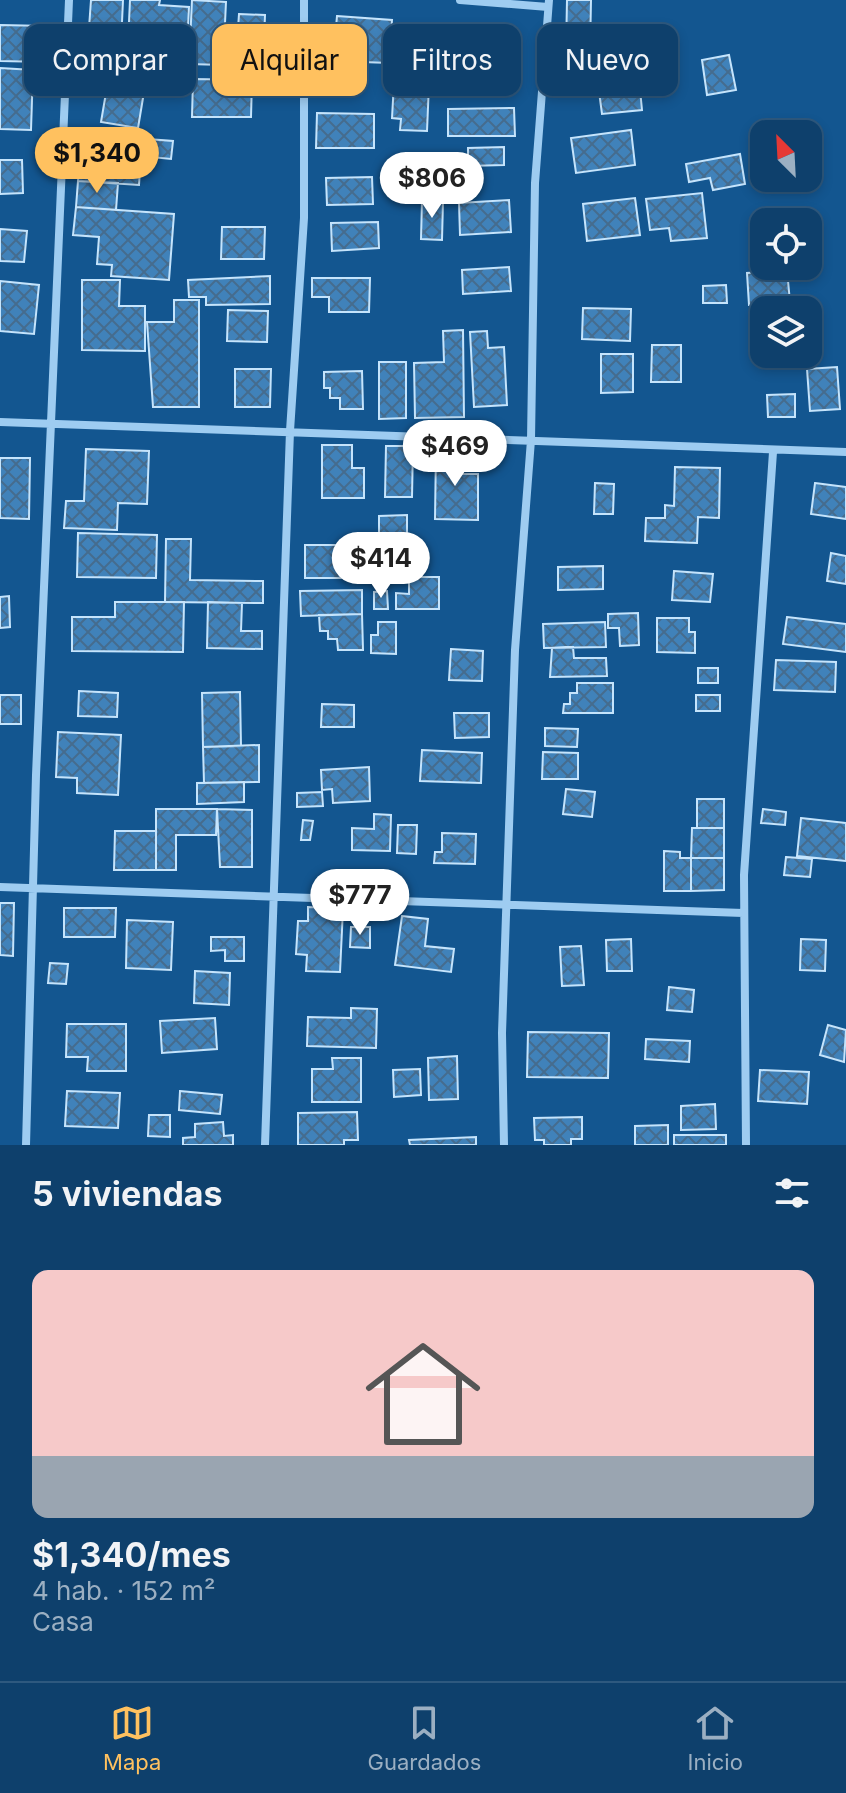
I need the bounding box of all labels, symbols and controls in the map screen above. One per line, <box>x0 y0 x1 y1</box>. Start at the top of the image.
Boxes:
chip: Comprar <box>24 24 196 96</box>
chip: Alquilar <box>212 24 367 96</box>
chip: Filtros <box>383 24 521 96</box>
chip: Nuevo <box>537 24 678 96</box>
north arrow <box>750 120 822 192</box>
map controls <box>750 120 822 368</box>
pin: $1,340 <box>32 127 162 195</box>
text: $1,340 <box>53 137 141 168</box>
pin: $806 <box>385 152 479 220</box>
text: $806 <box>398 162 466 193</box>
button: locate <box>750 208 822 280</box>
button: layers <box>750 296 822 368</box>
pin: $469 <box>408 420 502 488</box>
text: $469 <box>421 430 489 461</box>
pin: $414 <box>334 532 428 600</box>
text: $414 <box>350 542 412 573</box>
pin: $777 <box>313 869 407 937</box>
text: $777 <box>328 879 392 910</box>
icon: filters <box>770 1171 814 1215</box>
text: 5 viviendas <box>32 1173 223 1214</box>
icon: home <box>351 1322 495 1466</box>
text: $1,340/mes <box>32 1534 231 1575</box>
text: 4 hab. · 152 m² <box>32 1575 215 1606</box>
text: Casa <box>32 1606 94 1637</box>
tab: Mapa <box>103 1701 161 1775</box>
tab: Guardados <box>368 1701 481 1775</box>
tab: Inicio <box>688 1701 743 1775</box>

